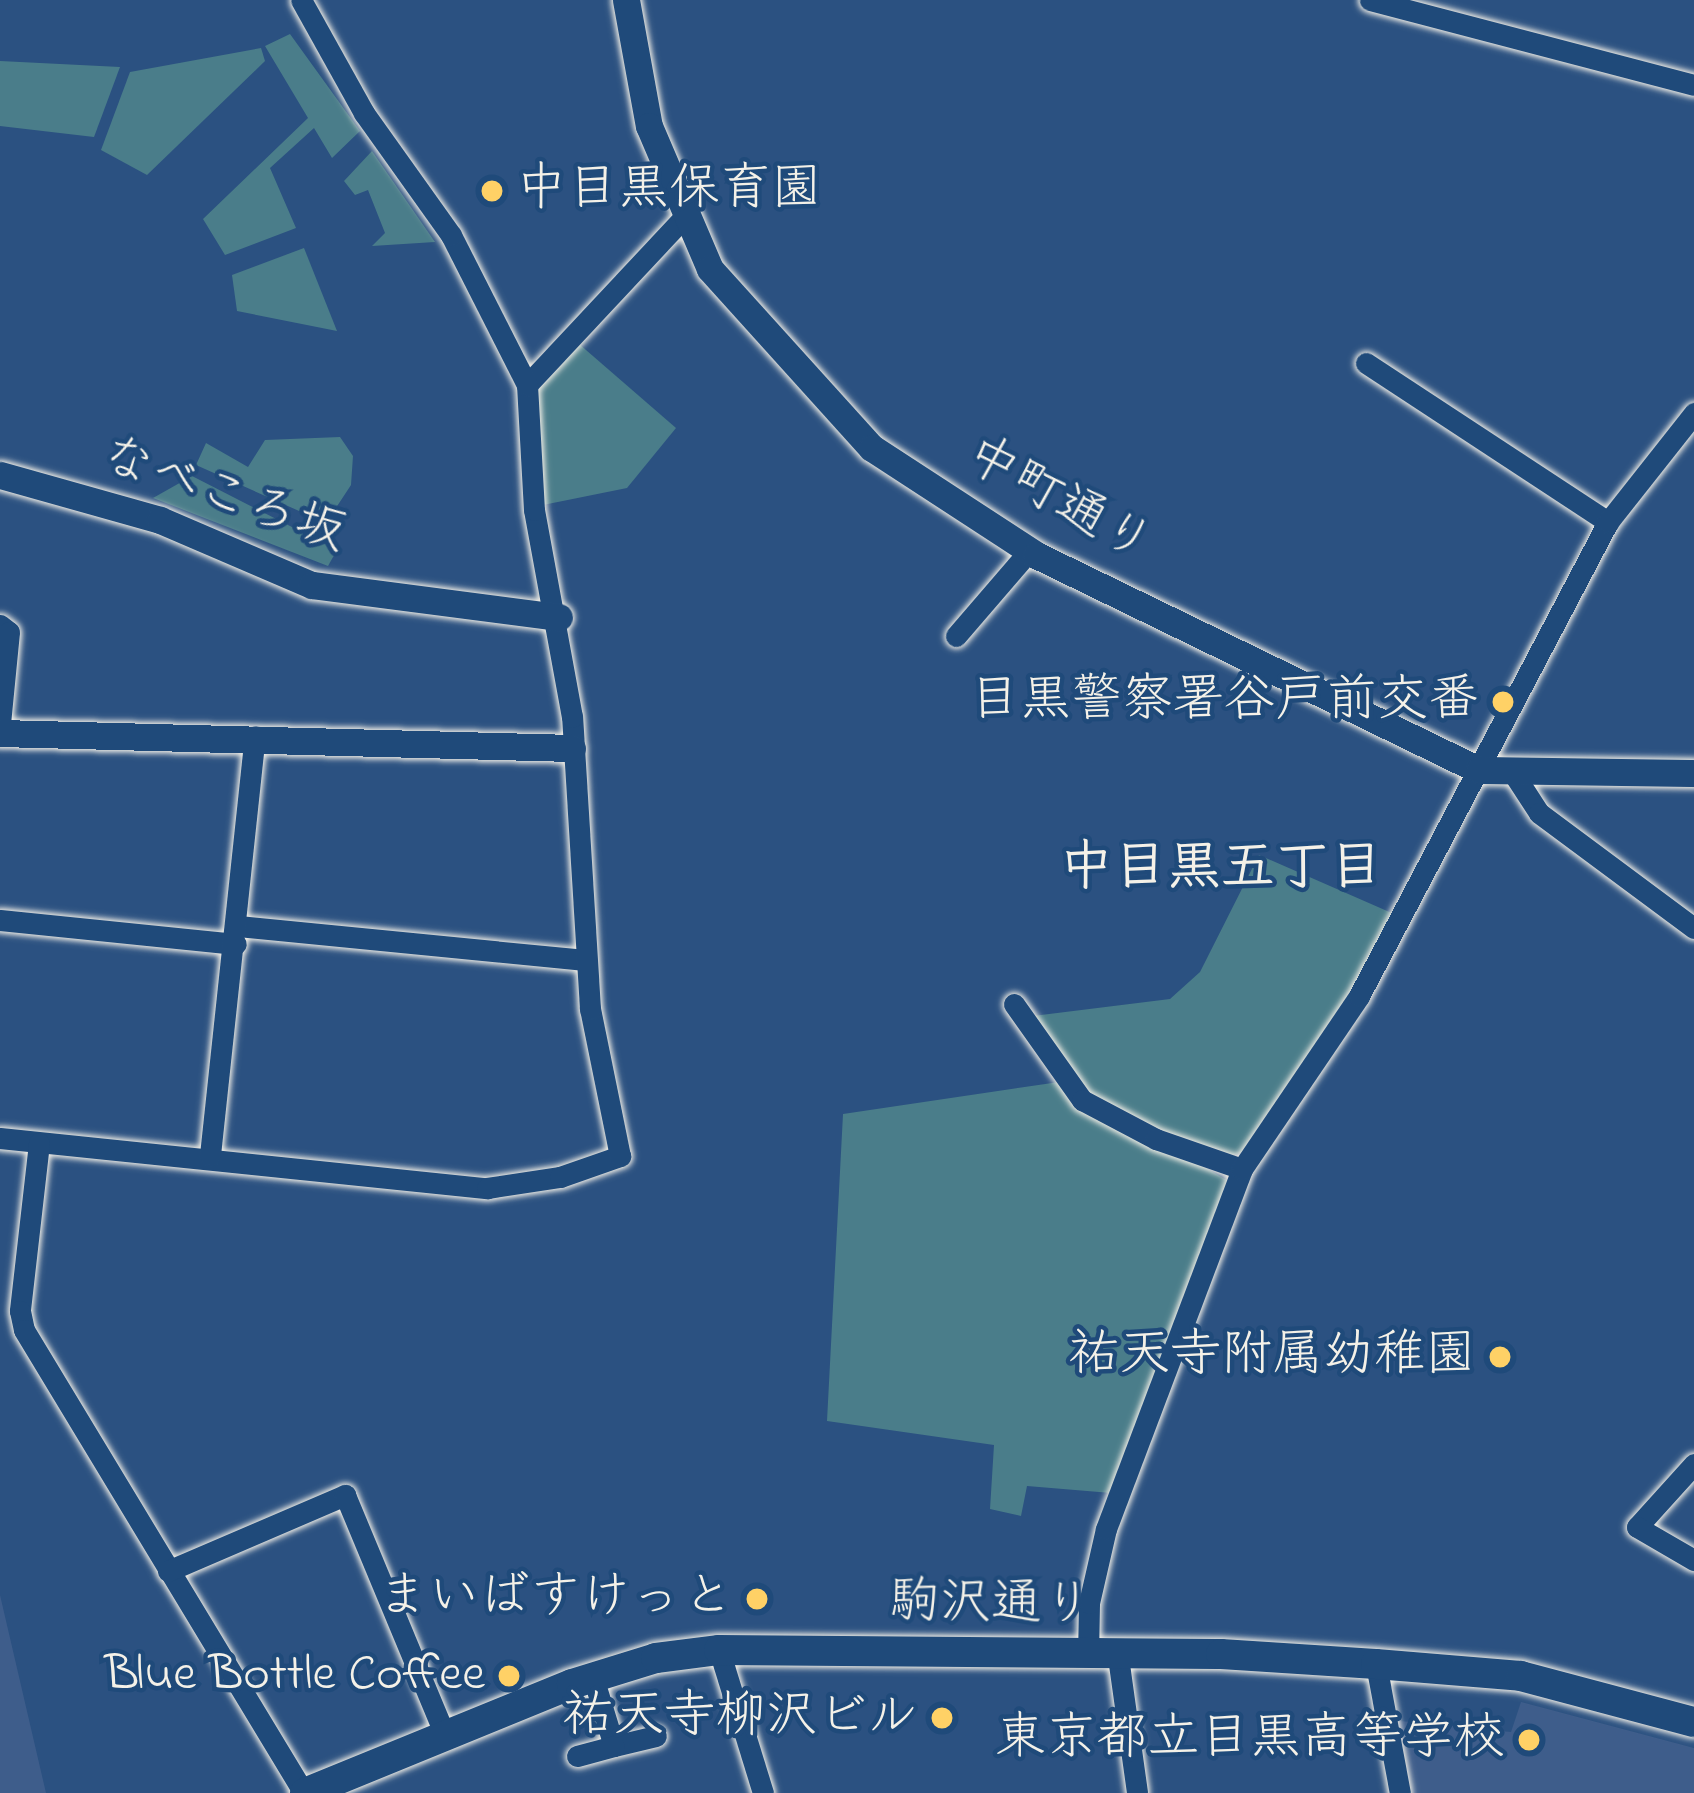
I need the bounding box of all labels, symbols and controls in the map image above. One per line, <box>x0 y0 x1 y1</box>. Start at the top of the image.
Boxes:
place label: 中目黒保育園 <box>516 160 822 222</box>
marker: 中目黒保育園 <box>479 178 505 204</box>
street label: 中町通り <box>954 426 1162 578</box>
street label: なべころ坂 <box>92 427 354 567</box>
place label: 目黒警察署谷戸前交番 <box>969 671 1479 733</box>
marker: 目黒警察署谷戸前交番 <box>1490 689 1516 715</box>
district label: 中目黒五丁目 <box>1059 838 1383 902</box>
place label: 祐天寺附属幼稚園 <box>1068 1326 1476 1388</box>
marker: 祐天寺附属幼稚園 <box>1487 1344 1513 1370</box>
place label: まいばすけっと <box>376 1568 733 1630</box>
street label: 駒沢通り <box>888 1574 1094 1638</box>
marker: まいばすけっと <box>744 1586 770 1612</box>
place label: Blue Bottle Coffee <box>104 1645 485 1707</box>
marker: Blue Bottle Coffee <box>496 1663 522 1689</box>
place label: 祐天寺柳沢ビル <box>561 1687 918 1749</box>
marker: 祐天寺柳沢ビル <box>929 1705 955 1731</box>
place label: 東京都立目黒高等学校 <box>995 1709 1505 1771</box>
marker: 東京都立目黒高等学校 <box>1516 1727 1542 1753</box>

